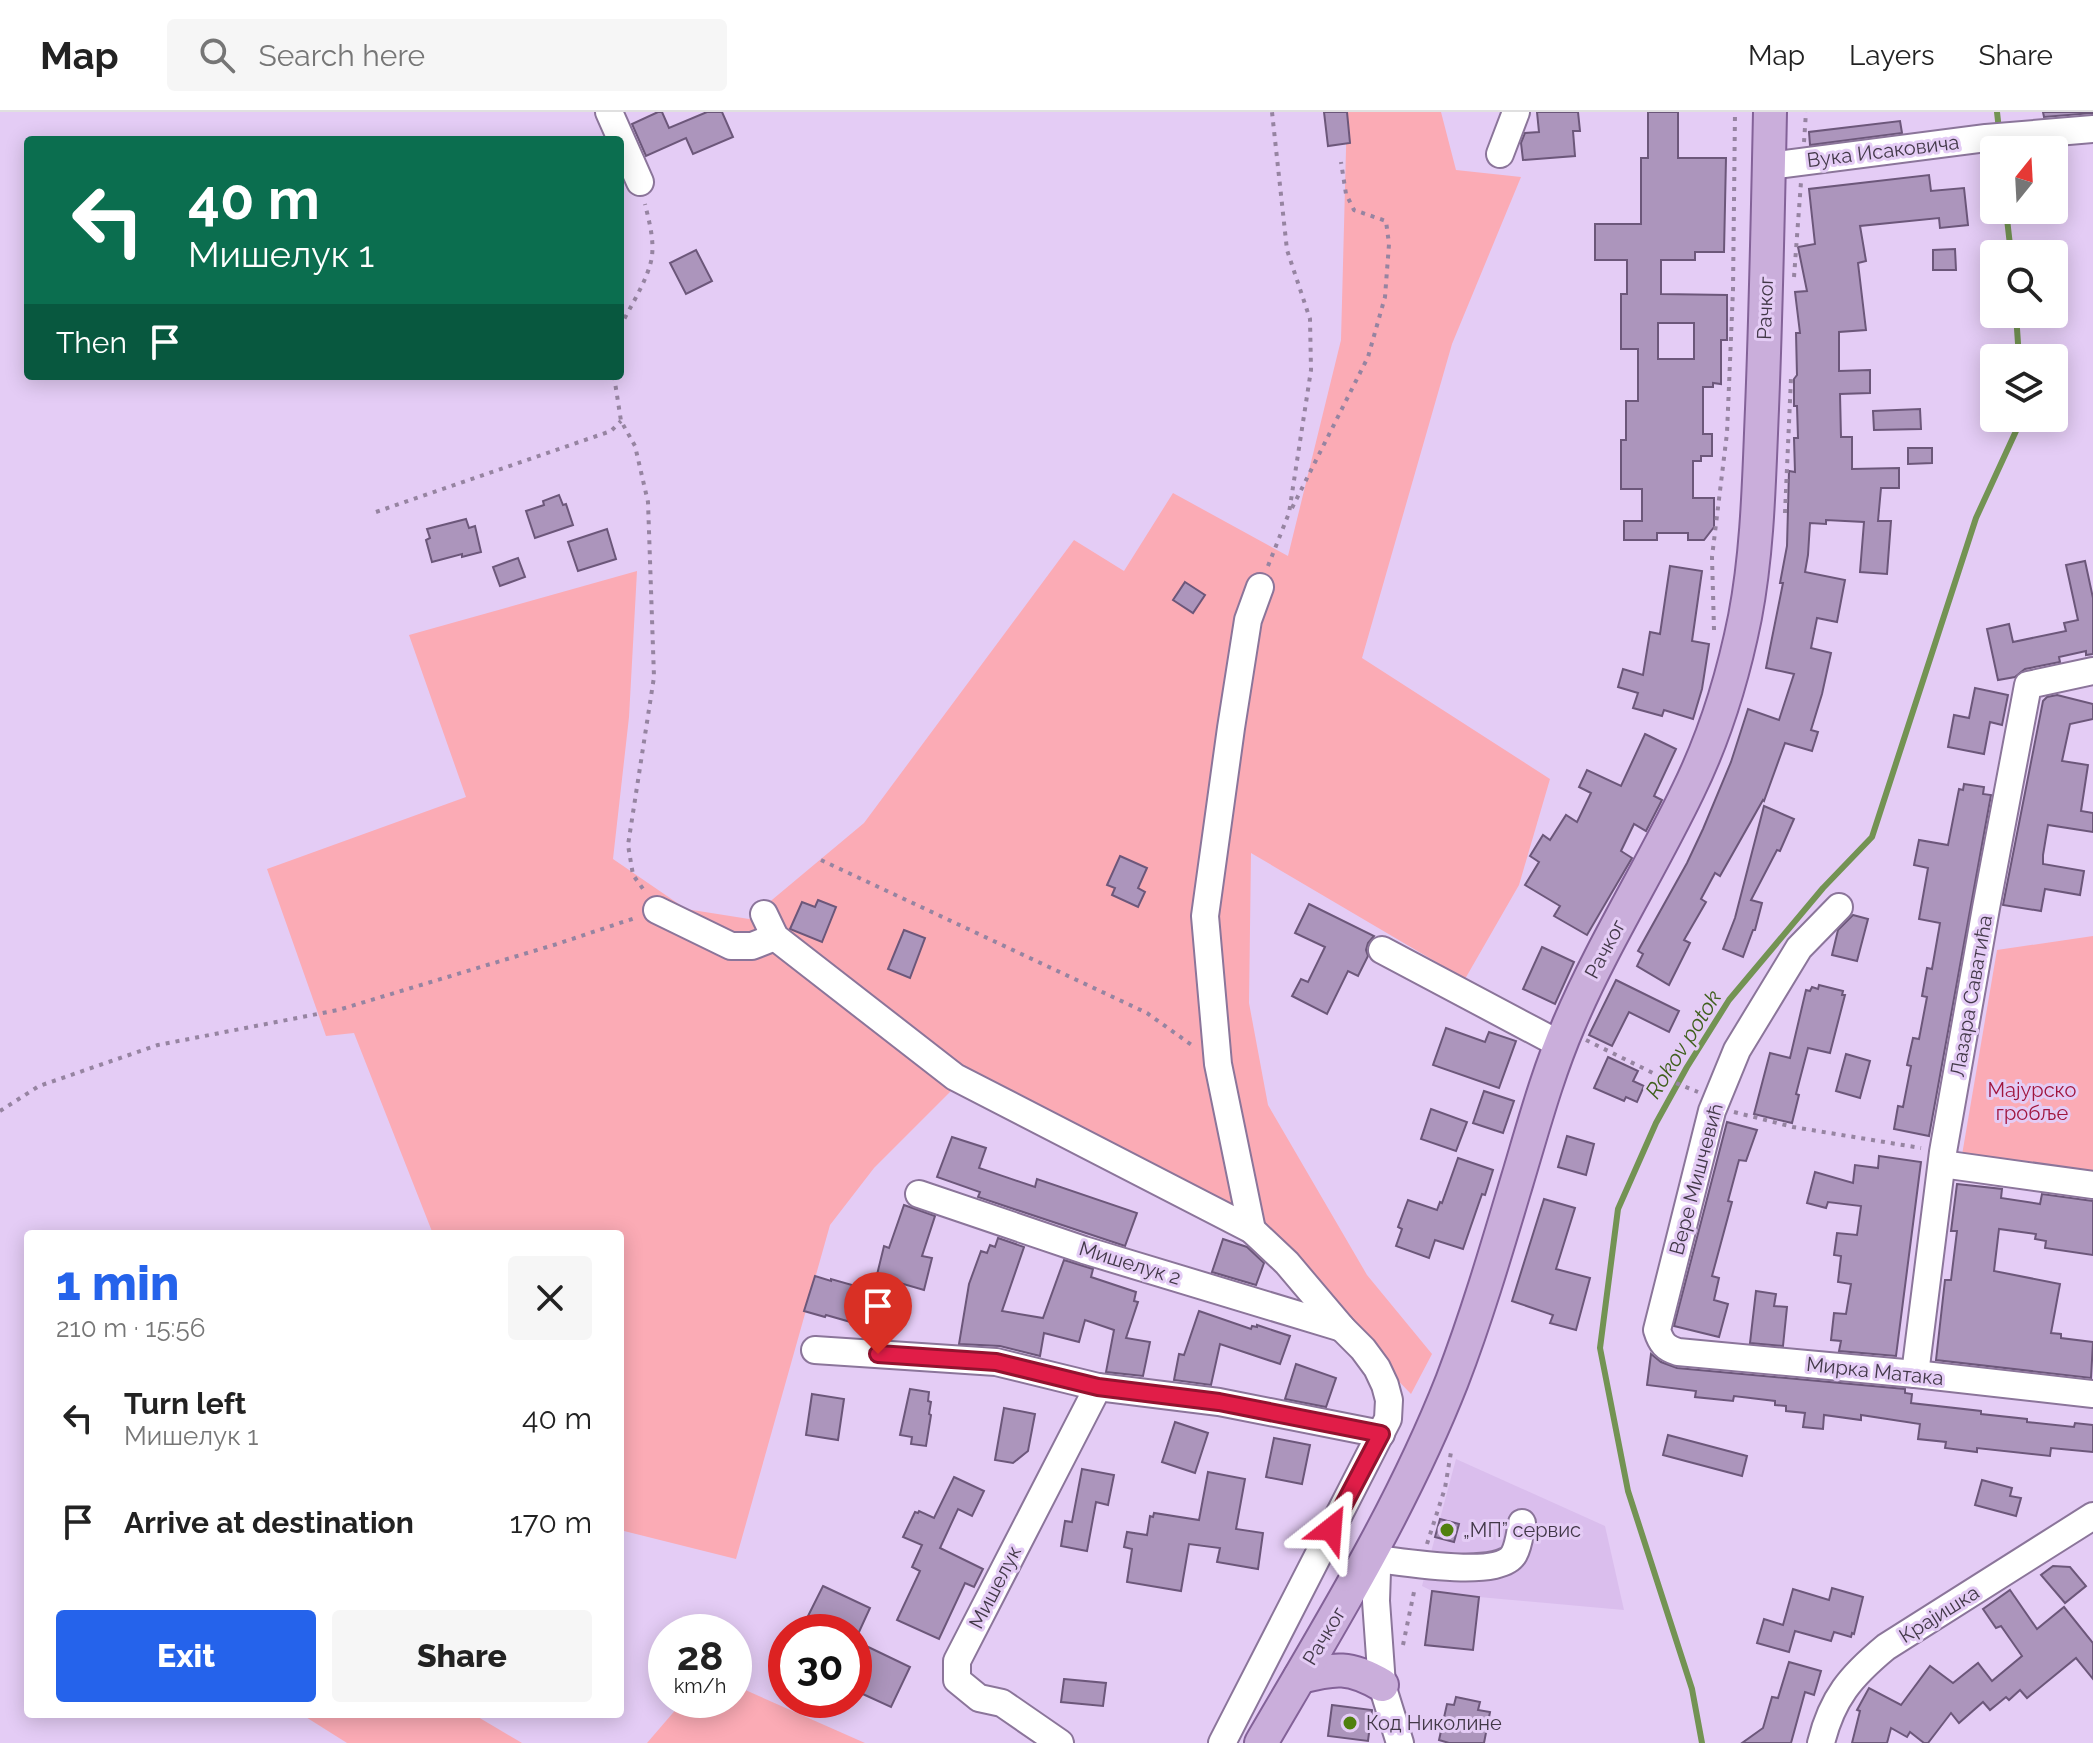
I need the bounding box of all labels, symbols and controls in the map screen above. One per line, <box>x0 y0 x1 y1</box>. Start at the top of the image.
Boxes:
search box <box>167 19 727 91</box>
text: Map <box>40 33 119 78</box>
icon: search <box>195 33 239 77</box>
text: Search here <box>259 38 425 73</box>
text: Map <box>1748 39 1805 72</box>
text: Layers <box>1849 39 1935 72</box>
text: Share <box>1979 39 2053 72</box>
street label: Вука Исаковича <box>1806 130 1960 172</box>
north arrow <box>1980 136 2068 224</box>
map controls <box>1980 136 2068 432</box>
text: 40 m <box>188 166 320 232</box>
icon: left <box>56 168 160 272</box>
text: Мишелук 1 <box>188 233 374 275</box>
button: search <box>1980 240 2068 328</box>
street label: Рачког <box>1752 276 1778 340</box>
icon: arrive <box>143 320 187 364</box>
text: Then <box>56 325 127 360</box>
button: layers <box>1980 344 2068 432</box>
street label: Лазара Саватића <box>1945 913 1997 1079</box>
street label: Рачког <box>1580 915 1630 983</box>
water label: Rokov potok <box>1639 985 1727 1103</box>
park label: Мајурско гробље <box>1988 1078 2076 1125</box>
street label: Вере Мишчевић <box>1664 1101 1728 1257</box>
street label: Мишелук 2 <box>1076 1236 1184 1290</box>
text: 1 min <box>56 1255 179 1311</box>
button: close <box>508 1256 592 1340</box>
pin <box>844 1272 912 1354</box>
icon: arrive <box>856 1284 900 1328</box>
text: 210 m · 15:56 <box>56 1313 205 1343</box>
street label: Мирка Матака <box>1805 1352 1945 1390</box>
text: Turn left <box>124 1386 246 1421</box>
icon: left <box>56 1396 100 1440</box>
text: 40 m <box>522 1401 592 1436</box>
text: Мишелук 1 <box>124 1421 258 1451</box>
position arrow <box>1289 1487 1373 1571</box>
icon: arrive <box>56 1500 100 1544</box>
text: Arrive at destination <box>124 1505 414 1540</box>
text: 170 m <box>510 1505 592 1540</box>
place label: „МП” сервис <box>1463 1518 1581 1542</box>
marker: „МП” сервис <box>1438 1521 1456 1539</box>
street label: Мишелук <box>964 1542 1026 1632</box>
street label: Крајишка <box>1895 1580 1983 1648</box>
street label: Рачког <box>1297 1603 1351 1669</box>
button: Exit <box>56 1610 316 1702</box>
button: Share <box>332 1610 592 1702</box>
speed limit sign: 30 <box>768 1614 872 1718</box>
text: 28 <box>677 1632 723 1679</box>
text: km/h <box>674 1674 726 1698</box>
place label: Код Николине <box>1366 1711 1502 1735</box>
marker: Код Николине <box>1341 1714 1359 1732</box>

